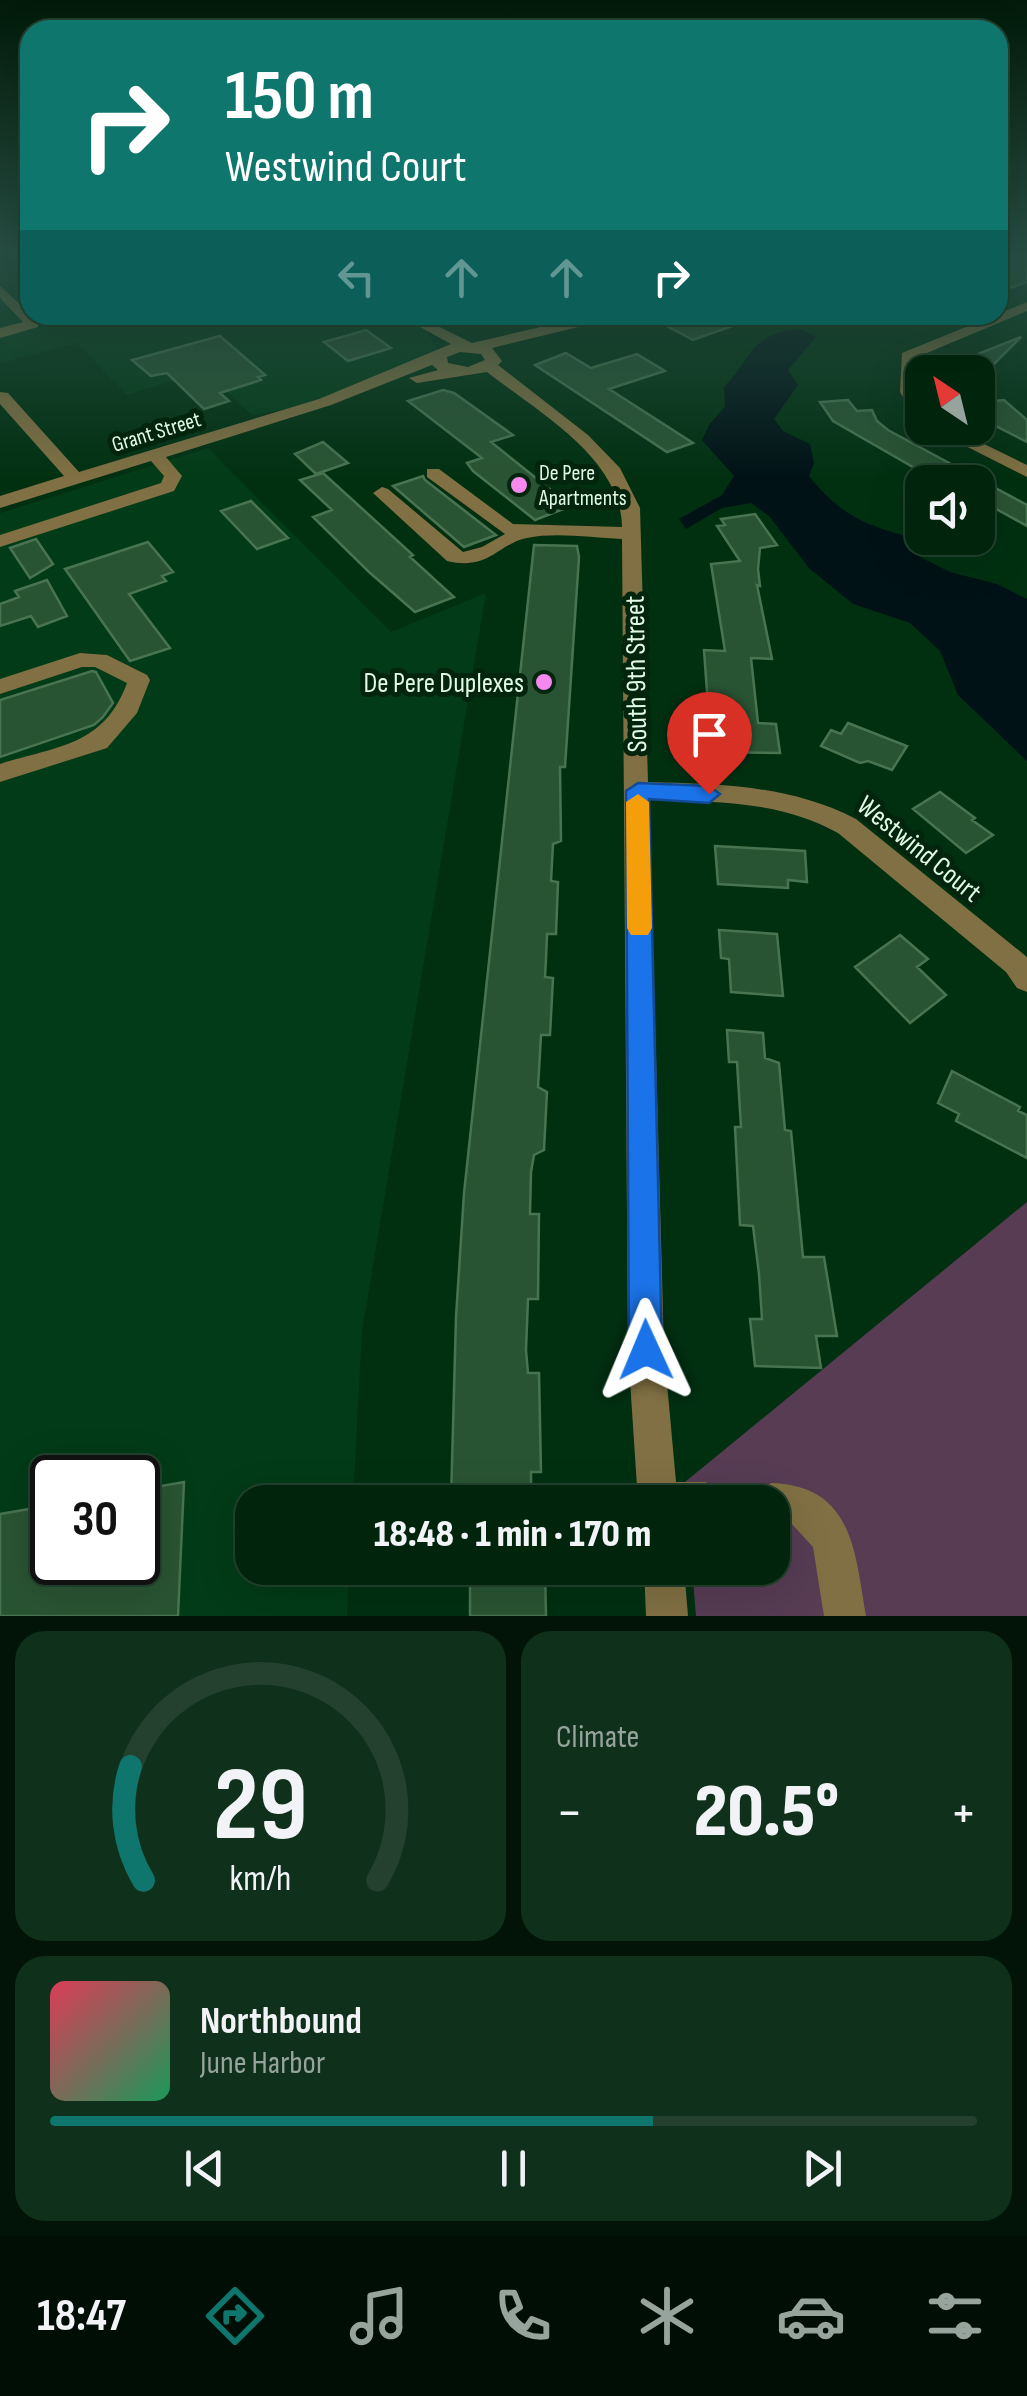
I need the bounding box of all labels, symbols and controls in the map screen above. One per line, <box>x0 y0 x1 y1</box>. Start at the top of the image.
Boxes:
text: 150 m <box>225 55 374 139</box>
icon: right <box>60 60 190 190</box>
text: Westwind Court <box>225 140 466 195</box>
icon: left <box>329 250 384 305</box>
icon: ahead <box>434 250 489 305</box>
icon: ahead <box>539 250 594 305</box>
icon: right <box>644 250 699 305</box>
north arrow <box>905 355 995 445</box>
map controls <box>905 355 995 555</box>
street label: Grant Street <box>109 406 204 459</box>
place label: De Pere Apartments <box>538 460 627 512</box>
button: sound <box>905 465 995 555</box>
marker: De Pere Apartments <box>508 474 530 496</box>
street label: South 9th Street <box>619 595 654 753</box>
place label: De Pere Duplexes <box>364 667 524 700</box>
marker: De Pere Duplexes <box>533 671 555 693</box>
pin <box>667 692 752 795</box>
icon: arrive <box>682 707 737 762</box>
street label: Westwind Court <box>850 789 988 909</box>
position arrow <box>594 1298 698 1402</box>
speed limit sign: 30 <box>30 1455 160 1585</box>
text: 18:48 · 1 min · 170 m <box>374 1512 651 1557</box>
text: Climate <box>556 1718 639 1757</box>
text: 29 <box>213 1744 308 1869</box>
text: 20.5° <box>694 1767 839 1858</box>
text: − <box>556 1780 583 1847</box>
text: + <box>950 1780 977 1847</box>
text: km/h <box>230 1858 291 1901</box>
text: Northbound <box>200 1999 362 2044</box>
text: June Harbor <box>200 2044 325 2083</box>
icon: previous <box>177 2141 232 2196</box>
icon: pause <box>486 2141 541 2196</box>
icon: next <box>795 2141 850 2196</box>
icon: directions <box>200 2281 270 2351</box>
icon: music <box>344 2281 414 2351</box>
icon: phone <box>488 2281 558 2351</box>
icon: climate <box>632 2281 702 2351</box>
icon: car <box>776 2281 846 2351</box>
icon: filters <box>920 2281 990 2351</box>
text: 18:47 <box>37 2289 126 2344</box>

